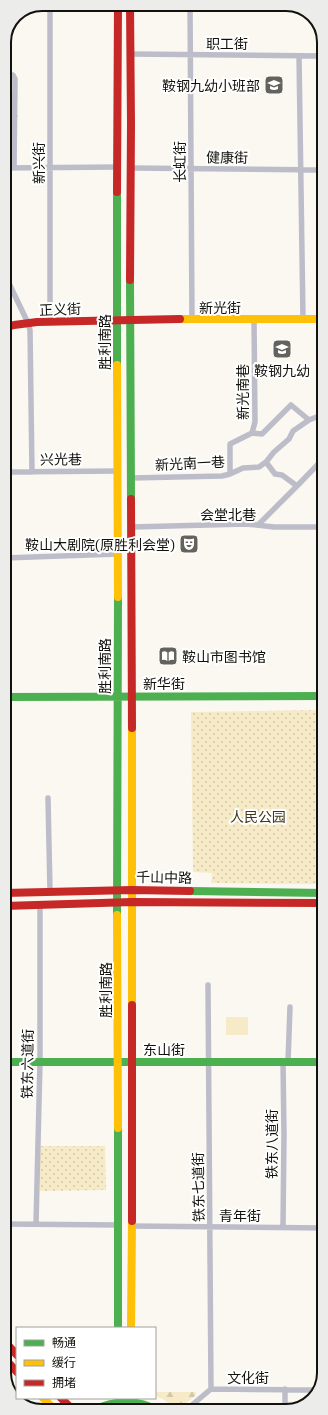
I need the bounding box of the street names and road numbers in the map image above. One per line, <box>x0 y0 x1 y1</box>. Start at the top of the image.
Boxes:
street label: 职工街 <box>206 35 248 52</box>
street label: 长虹街 <box>171 141 188 183</box>
street label: 新兴街 <box>30 142 47 184</box>
street label: 健康街 <box>206 148 248 166</box>
street label: 新光街 <box>199 299 241 316</box>
street label: 正义街 <box>39 300 81 318</box>
street label: 胜利南路 <box>96 314 113 370</box>
street label: 新光南巷 <box>234 364 251 420</box>
street label: 兴光巷 <box>40 450 82 468</box>
street label: 新光南一巷 <box>155 453 225 473</box>
street label: 会堂北巷 <box>200 506 256 523</box>
street label: 胜利南路 <box>96 638 113 694</box>
street label: 新华街 <box>143 675 185 692</box>
street label: 千山中路 <box>136 868 192 886</box>
street label: 胜利南路 <box>97 962 114 1018</box>
street label: 铁东六道街 <box>18 1029 36 1099</box>
street label: 东山街 <box>143 1041 185 1058</box>
street label: 铁东八道街 <box>263 1109 280 1179</box>
street label: 铁东七道街 <box>189 1152 207 1222</box>
street label: 青年街 <box>219 1207 261 1224</box>
street label: 文化街 <box>227 1369 269 1386</box>

